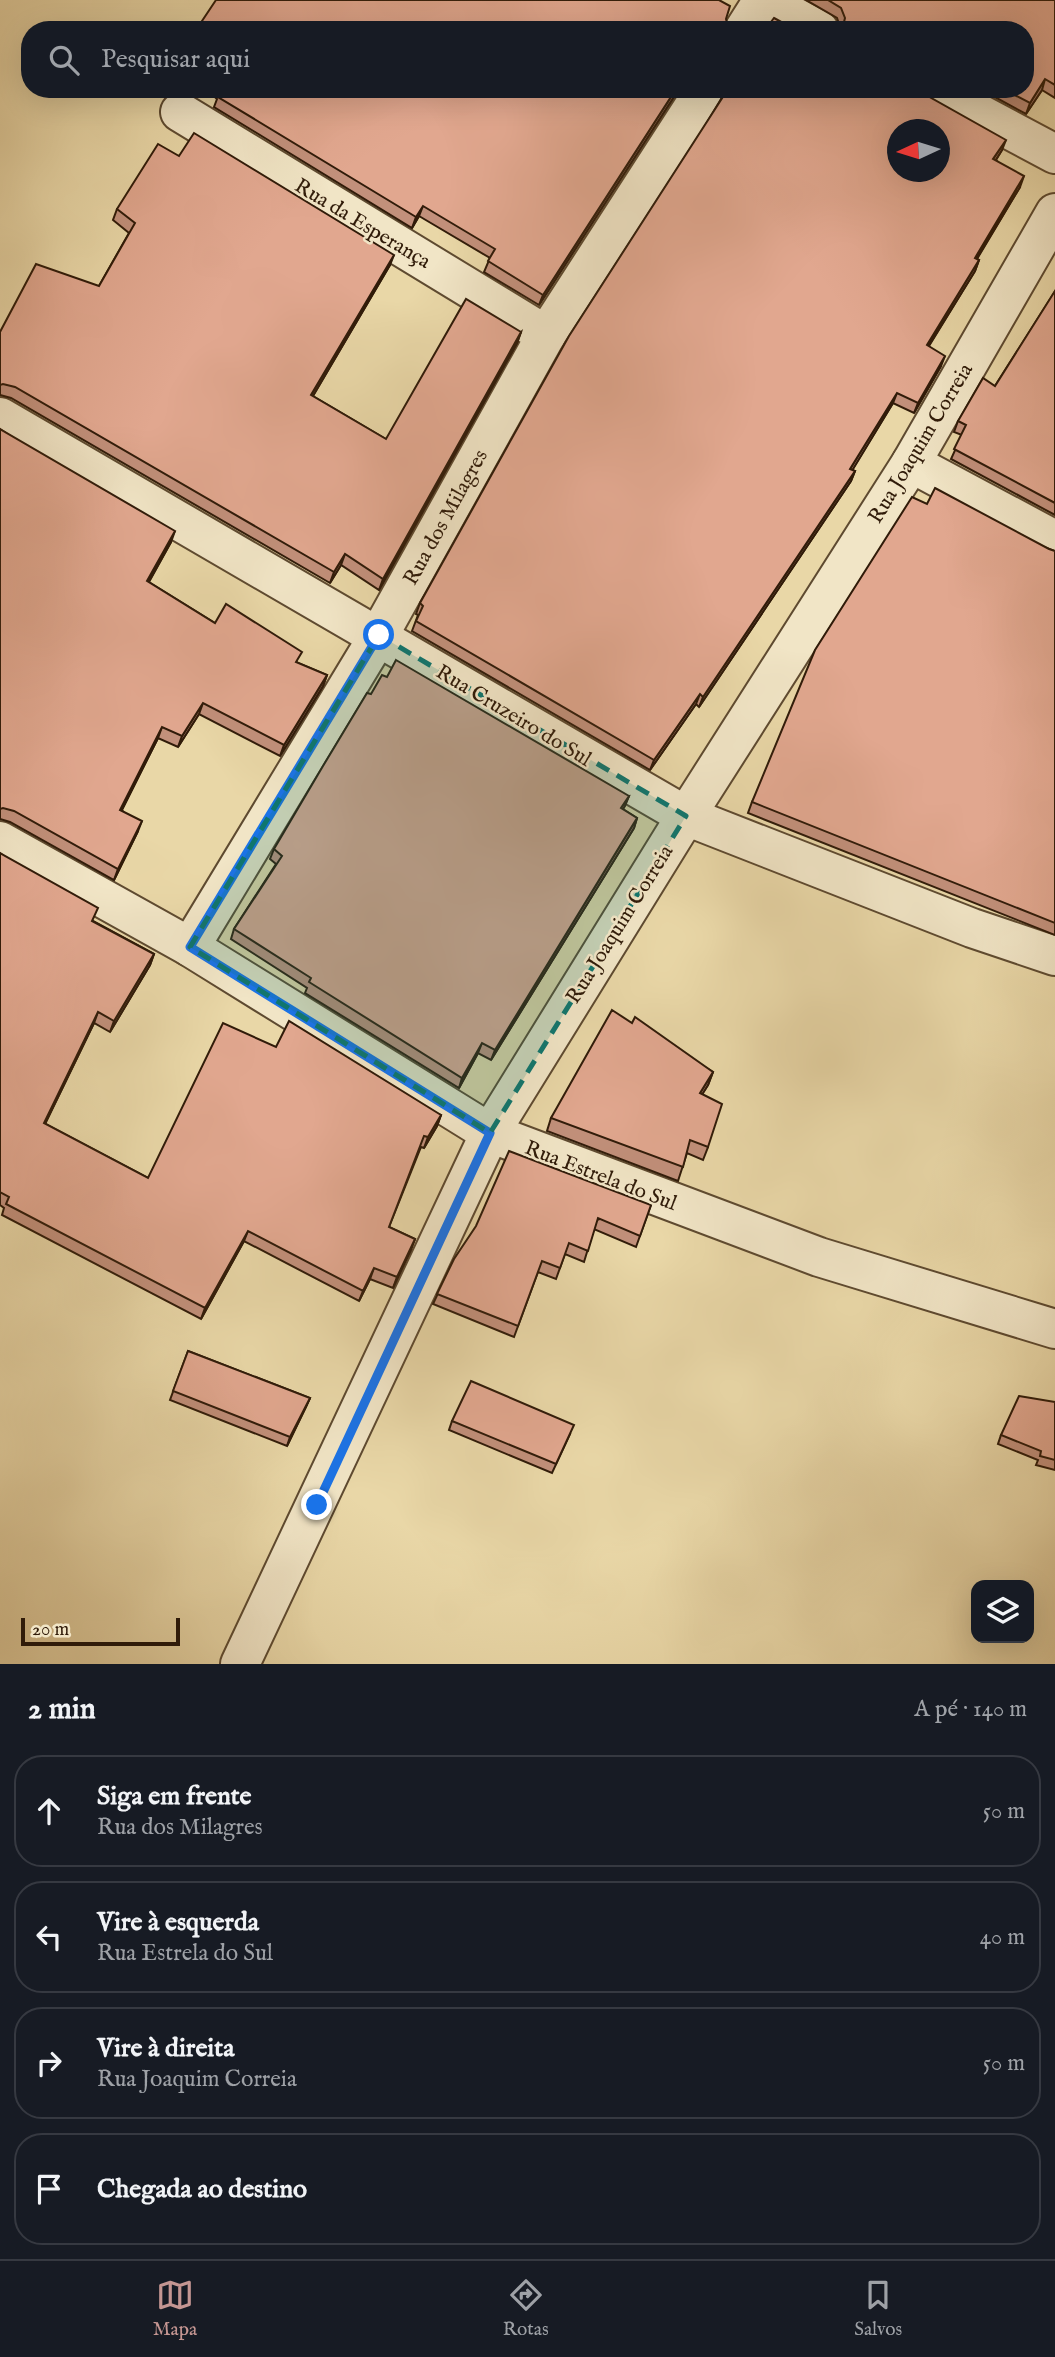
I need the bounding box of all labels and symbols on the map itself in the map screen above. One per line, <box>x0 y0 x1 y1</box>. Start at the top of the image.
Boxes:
north arrow <box>887 119 950 182</box>
street label: Rua da Esperança <box>289 173 436 276</box>
street label: Rua Joaquim Correia <box>863 358 980 529</box>
street label: Rua dos Milagres <box>398 445 495 590</box>
route start <box>363 619 394 650</box>
street label: Rua Cruzeiro do Sul <box>430 659 596 774</box>
street label: Rua Joaquim Correia <box>560 839 681 1009</box>
street label: Rua Estrela do Sul <box>521 1135 681 1218</box>
route end <box>301 1489 332 1520</box>
scale bar <box>21 1615 180 1647</box>

